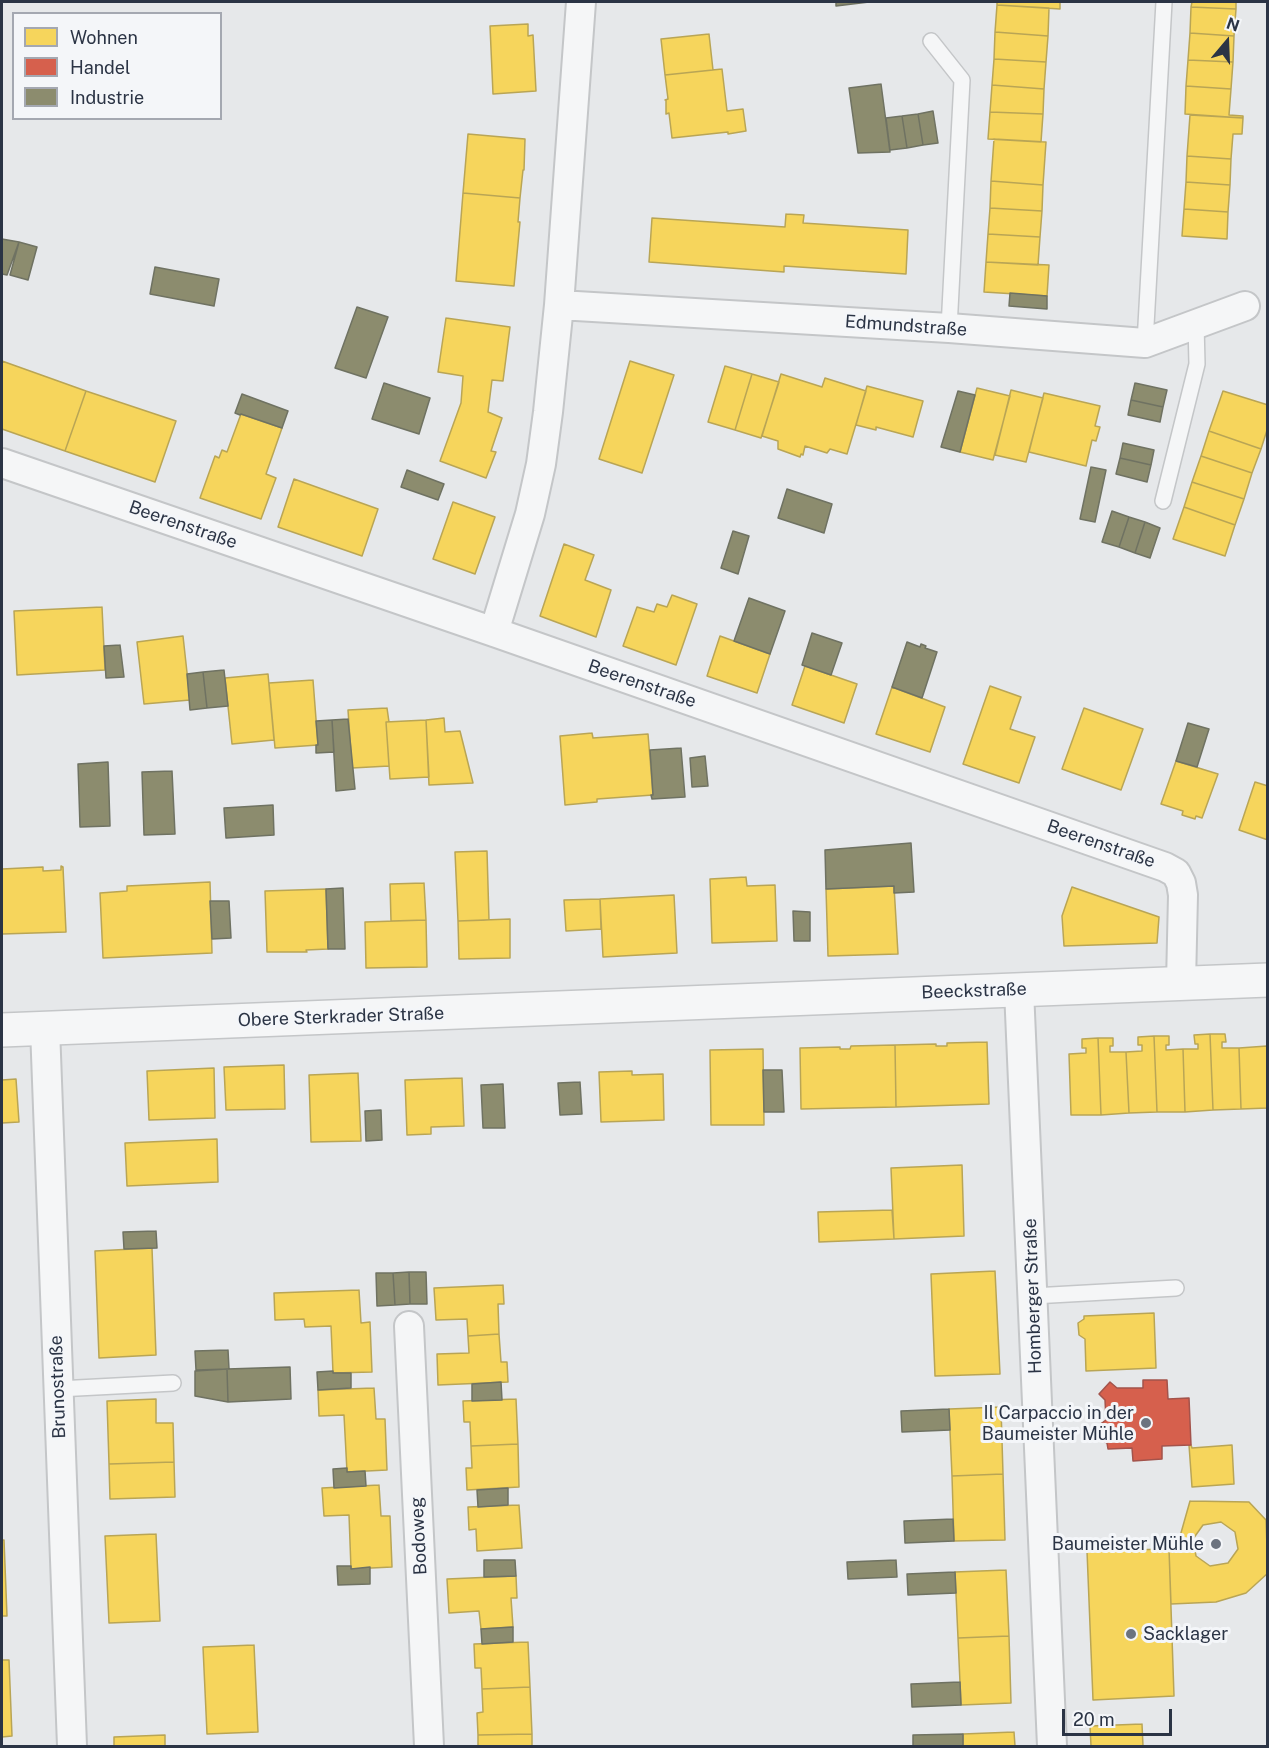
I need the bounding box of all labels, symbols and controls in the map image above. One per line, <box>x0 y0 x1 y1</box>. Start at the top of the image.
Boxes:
legend <box>12 12 222 120</box>
north arrow <box>1197 12 1257 72</box>
text: N <box>1224 13 1242 36</box>
text: Wohnen <box>70 27 138 48</box>
text: Handel <box>70 57 130 78</box>
text: Industrie <box>70 87 144 108</box>
street label: Edmundstraße <box>844 311 968 341</box>
street label: Beerenstraße <box>126 496 240 554</box>
street label: Beerenstraße <box>585 655 699 713</box>
street label: Beerenstraße <box>1044 815 1158 873</box>
street label: Beeckstraße <box>921 978 1027 1004</box>
street label: Obere Sterkrader Straße <box>237 1003 445 1031</box>
street label: Homberger Straße <box>1019 1218 1047 1374</box>
street label: Brunostraße <box>45 1335 71 1439</box>
place label: Il Carpaccio in der Baumeister Mühle <box>982 1402 1134 1444</box>
marker: Il Carpaccio in der Baumeister Mühle <box>1139 1416 1153 1430</box>
street label: Bodoweg <box>406 1496 432 1576</box>
place label: Baumeister Mühle <box>1052 1533 1204 1555</box>
marker: Baumeister Mühle <box>1209 1537 1223 1551</box>
place label: Sacklager <box>1143 1623 1228 1645</box>
marker: Sacklager <box>1124 1627 1138 1641</box>
scale bar <box>1065 1697 1174 1735</box>
text: 20 m <box>1073 1709 1115 1730</box>

